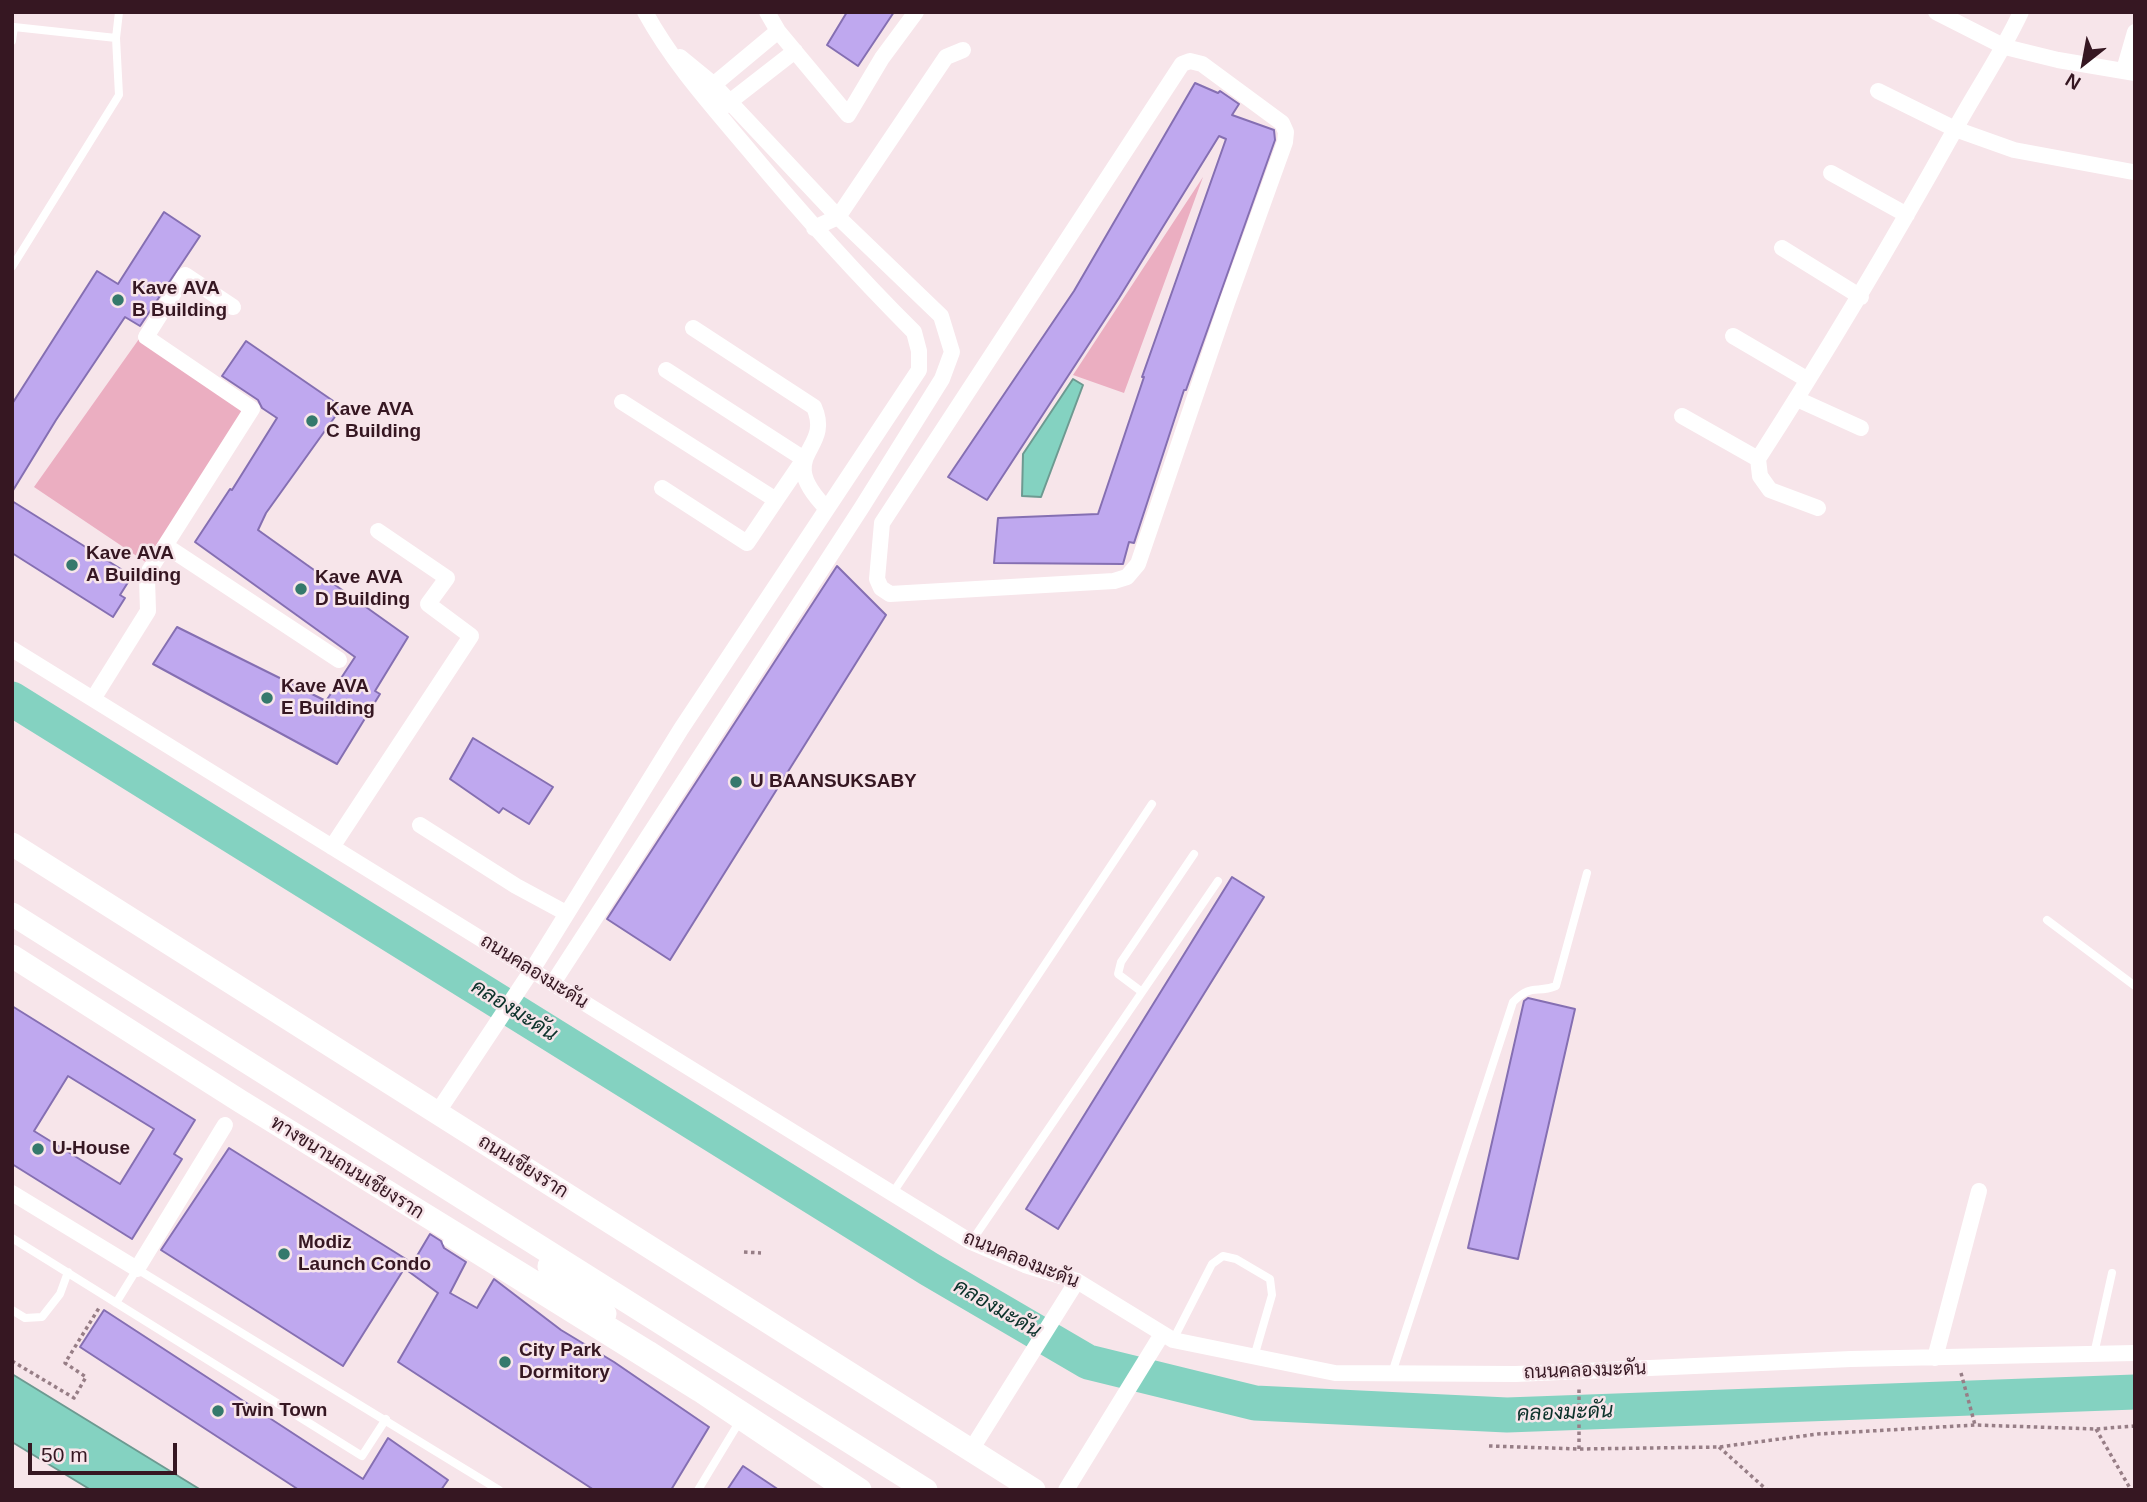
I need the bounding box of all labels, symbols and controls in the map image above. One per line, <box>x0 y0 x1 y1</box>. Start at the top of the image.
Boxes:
north arrow <box>2049 28 2119 98</box>
text: N <box>2062 69 2084 94</box>
place label: Kave AVA B Building <box>132 278 227 322</box>
marker: Kave AVA B Building <box>110 292 126 308</box>
place label: Kave AVA C Building <box>326 399 421 443</box>
marker: Kave AVA C Building <box>304 413 320 429</box>
place label: Kave AVA A Building <box>86 543 181 587</box>
marker: Kave AVA A Building <box>64 557 80 573</box>
place label: Kave AVA D Building <box>315 567 410 611</box>
marker: Kave AVA D Building <box>293 581 309 597</box>
place label: Kave AVA E Building <box>281 676 375 720</box>
marker: Kave AVA E Building <box>259 690 275 706</box>
place label: U BAANSUKSABY <box>750 771 917 793</box>
marker: U BAANSUKSABY <box>728 774 744 790</box>
street label: ถนนคลองมะดัน <box>476 930 592 1014</box>
water label: คลองมะดัน <box>466 975 562 1047</box>
street label: ทางขนานถนนเชียงราก <box>266 1112 428 1224</box>
street label: ถนนเชียงราก <box>474 1130 572 1204</box>
place label: U-House <box>52 1138 130 1160</box>
marker: U-House <box>30 1141 46 1157</box>
street label: ถนนคลองมะดัน <box>960 1226 1082 1294</box>
place label: Modiz Launch Condo <box>298 1232 431 1276</box>
marker: Modiz Launch Condo <box>276 1246 292 1262</box>
water label: คลองมะดัน <box>949 1274 1045 1344</box>
place label: City Park Dormitory <box>519 1340 610 1384</box>
marker: City Park Dormitory <box>497 1354 513 1370</box>
street label: ถนนคลองมะดัน <box>1523 1357 1647 1385</box>
water label: คลองมะดัน <box>1516 1399 1614 1427</box>
place label: Twin Town <box>232 1400 327 1422</box>
marker: Twin Town <box>210 1403 226 1419</box>
scale bar <box>32 1428 180 1472</box>
text: 50 m <box>41 1443 88 1466</box>

